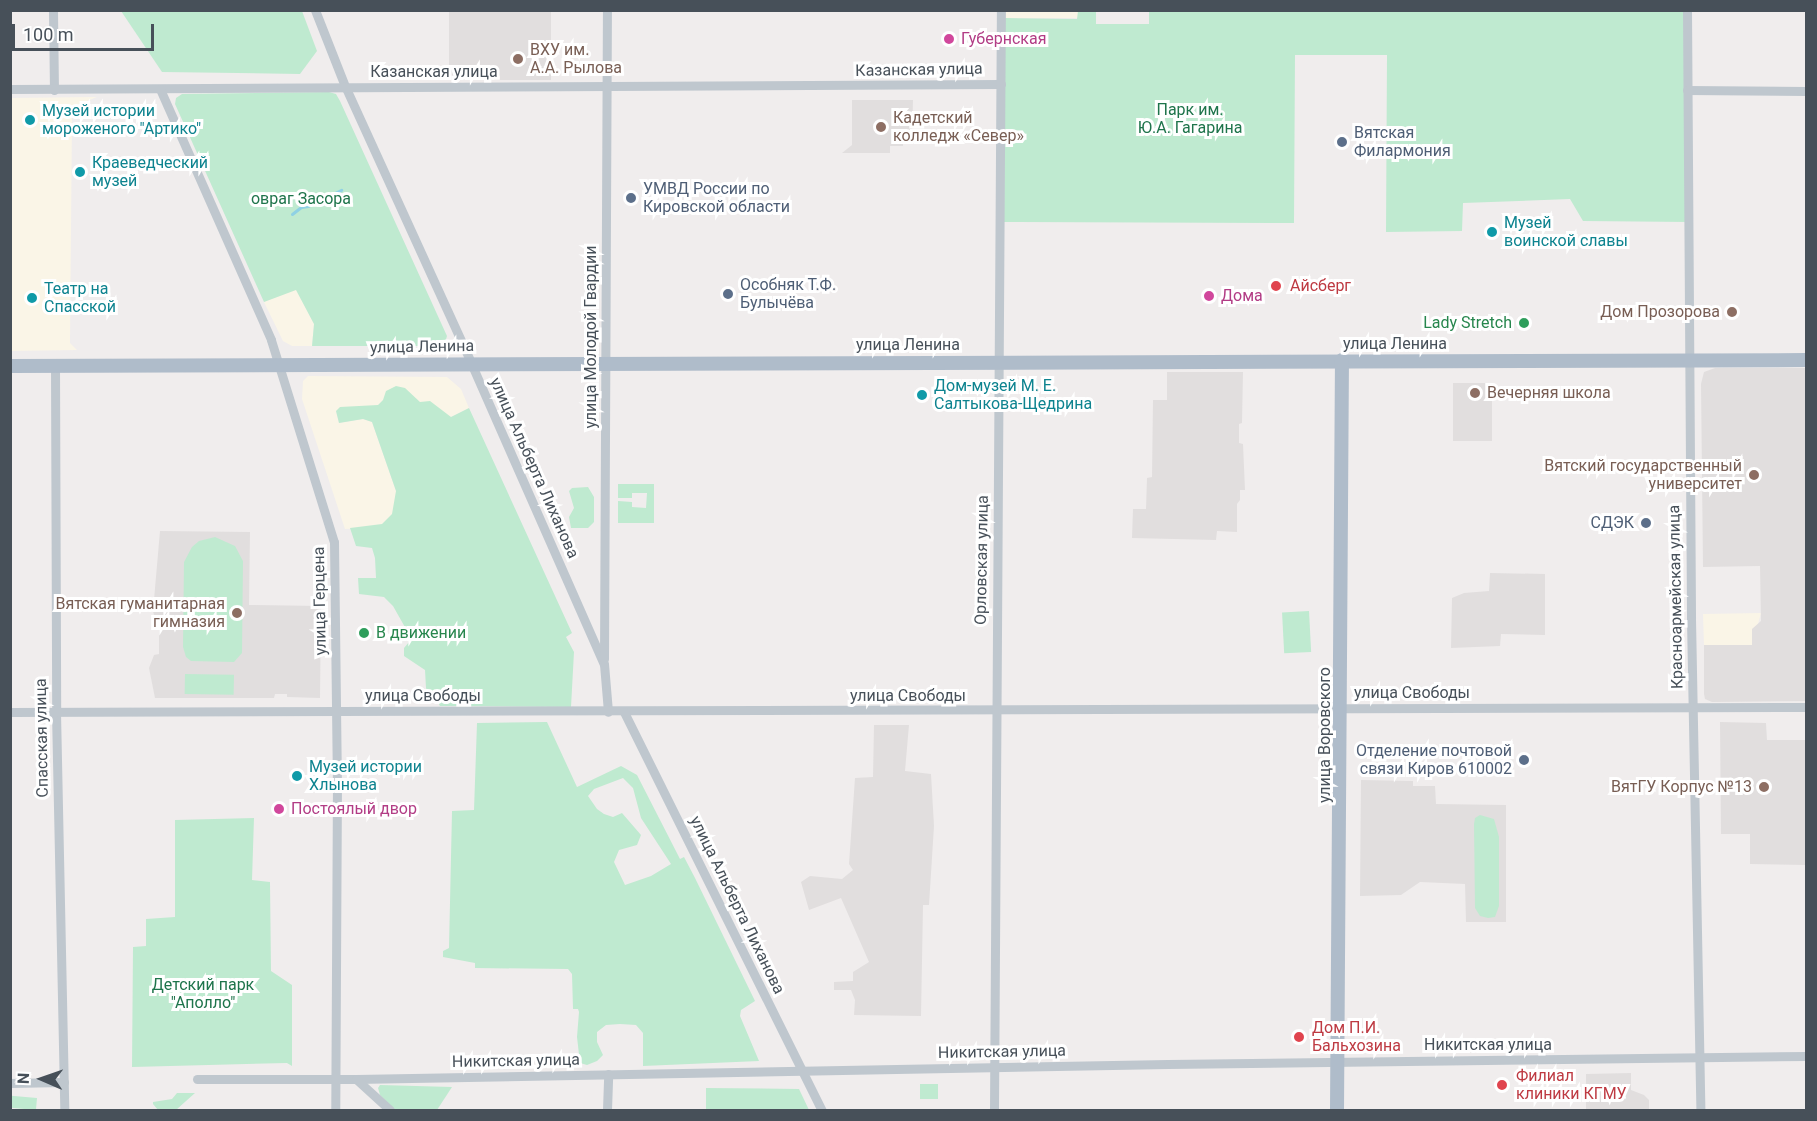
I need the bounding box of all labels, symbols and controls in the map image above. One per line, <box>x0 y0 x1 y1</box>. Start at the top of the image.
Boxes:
scale bar <box>15 12 158 50</box>
text: 100 m <box>23 24 74 45</box>
place label: Губернская <box>961 29 1046 49</box>
marker: Губернская <box>942 32 956 46</box>
place label: ВХУ им. А.А. Рылова <box>530 40 622 78</box>
marker: ВХУ им. А.А. Рылова <box>511 52 525 66</box>
street label: Казанская улица <box>855 59 983 81</box>
street label: Казанская улица <box>370 62 498 82</box>
park label: Парк им. Ю.А. Гагарина <box>1138 100 1242 138</box>
place label: Музей истории мороженого "Артико" <box>42 101 201 139</box>
place label: Кадетский колледж «Север» <box>893 108 1024 146</box>
marker: Музей истории мороженого "Артико" <box>23 113 37 127</box>
marker: Кадетский колледж «Север» <box>874 120 888 134</box>
place label: Вятская Филармония <box>1354 123 1451 161</box>
marker: Вятская Филармония <box>1335 135 1349 149</box>
place label: Краеведческий музей <box>92 153 208 191</box>
marker: Краеведческий музей <box>73 165 87 179</box>
place label: УМВД России по Кировской области <box>643 179 790 217</box>
park label: овраг Засора <box>251 189 351 209</box>
marker: УМВД России по Кировской области <box>624 191 638 205</box>
place label: Музей воинской славы <box>1504 213 1628 251</box>
marker: Музей воинской славы <box>1485 225 1499 239</box>
street label: улица Молодой Гвардии <box>581 246 601 428</box>
place label: Особняк Т.Ф. Булычёва <box>740 275 836 313</box>
place label: Айсберг <box>1290 276 1351 296</box>
marker: Айсберг <box>1267 277 1285 295</box>
place label: Театр на Спасской <box>44 279 116 317</box>
place label: Дома <box>1221 286 1263 306</box>
marker: Особняк Т.Ф. Булычёва <box>721 287 735 301</box>
marker: Дома <box>1202 289 1216 303</box>
marker: Театр на Спасской <box>25 291 39 305</box>
place label: Дом Прозорова <box>1600 302 1720 322</box>
marker: Дом Прозорова <box>1725 305 1739 319</box>
place label: Lady Stretch <box>1423 313 1512 333</box>
marker: Lady Stretch <box>1517 316 1531 330</box>
street label: улица Ленина <box>1343 334 1447 354</box>
street label: улица Ленина <box>856 335 960 355</box>
street label: улица Ленина <box>370 336 474 358</box>
street label: улица Альберта Лиханова <box>485 375 583 561</box>
place label: Дом-музей М. Е. Салтыкова-Щедрина <box>934 376 1092 414</box>
place label: Вечерняя школа <box>1487 383 1611 403</box>
marker: Вечерняя школа <box>1468 386 1482 400</box>
marker: Дом-музей М. Е. Салтыкова-Щедрина <box>915 388 929 402</box>
place label: Вятский государственный университет <box>1544 456 1742 494</box>
marker: Вятский государственный университет <box>1747 468 1761 482</box>
street label: Орловская улица <box>971 495 993 625</box>
street label: Красноармейская улица <box>1665 505 1687 689</box>
place label: СДЭК <box>1590 513 1634 533</box>
marker: СДЭК <box>1639 516 1653 530</box>
street label: улица Герцена <box>309 546 331 656</box>
place label: Вятская гуманитарная гимназия <box>55 594 225 632</box>
marker: Вятская гуманитарная гимназия <box>230 606 244 620</box>
place label: В движении <box>376 623 466 643</box>
marker: В движении <box>357 626 371 640</box>
street label: улица Воровского <box>1315 667 1335 803</box>
street label: Спасская улица <box>31 678 53 798</box>
street label: улица Свободы <box>1354 683 1470 703</box>
street label: улица Свободы <box>365 686 481 706</box>
street label: улица Свободы <box>850 686 966 706</box>
place label: Отделение почтовой связи Киров 610002 <box>1356 741 1512 779</box>
marker: Отделение почтовой связи Киров 610002 <box>1517 753 1531 767</box>
place label: Музей истории Хлынова <box>309 757 422 795</box>
marker: Музей истории Хлынова <box>290 769 304 783</box>
place label: ВятГУ Корпус №13 <box>1611 777 1752 797</box>
marker: ВятГУ Корпус №13 <box>1757 780 1771 794</box>
place label: Постоялый двор <box>291 799 417 819</box>
marker: Постоялый двор <box>272 802 286 816</box>
street label: улица Альберта Лиханова <box>685 813 789 997</box>
park label: Детский парк "Аполло" <box>152 975 254 1013</box>
place label: Дом П.И. Бальхозина <box>1312 1018 1401 1056</box>
marker: Дом П.И. Бальхозина <box>1290 1028 1308 1046</box>
street label: Никитская улица <box>1424 1035 1552 1055</box>
street label: Никитская улица <box>938 1041 1066 1063</box>
north arrow <box>12 1049 72 1109</box>
street label: Никитская улица <box>452 1050 580 1072</box>
place label: Филиал клиники КГМУ <box>1516 1066 1627 1104</box>
text: N <box>14 1072 33 1084</box>
marker: Филиал клиники КГМУ <box>1493 1076 1511 1094</box>

